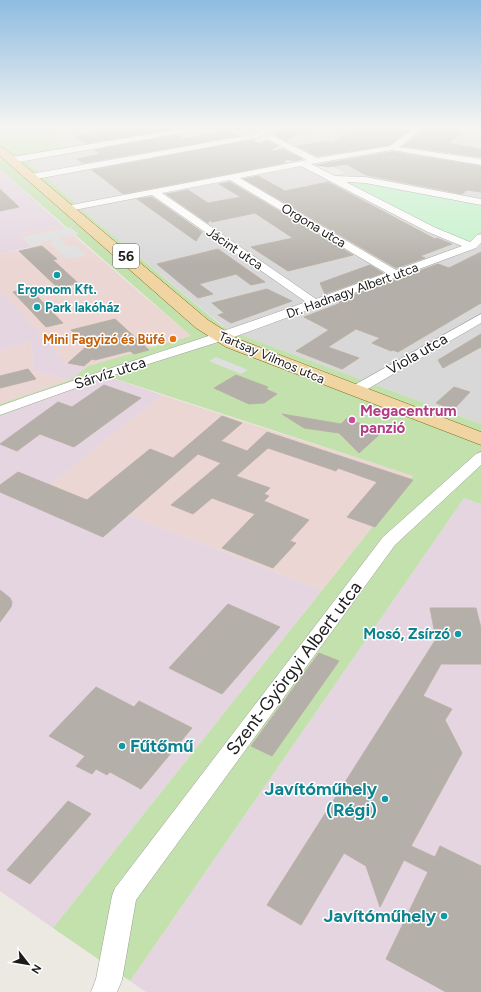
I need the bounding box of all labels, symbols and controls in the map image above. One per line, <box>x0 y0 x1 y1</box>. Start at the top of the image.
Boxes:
street label: Orgona utca <box>279 200 349 251</box>
street label: Jácint utca <box>204 224 266 273</box>
road number: 56 <box>113 244 139 268</box>
street label: Dr. Hadnagy Albert utca <box>284 260 420 321</box>
marker: Ergonom Kft. <box>52 270 62 280</box>
place label: Ergonom Kft. <box>17 282 97 297</box>
place label: Park lakóház <box>45 300 119 315</box>
marker: Park lakóház <box>32 302 42 312</box>
street label: Tartsay Vilmos utca <box>217 328 327 387</box>
street label: Viola utca <box>383 329 451 379</box>
place label: Mini Fagyizó és Büfé <box>43 332 165 347</box>
marker: Mini Fagyizó és Büfé <box>168 334 178 344</box>
street label: Sárvíz utca <box>72 353 148 393</box>
place label: Megacentrum panzió <box>360 402 457 437</box>
marker: Megacentrum panzió <box>347 415 357 425</box>
street label: Szent-Györgyi Albert utca <box>221 577 367 759</box>
place label: Mosó, Zsírzó <box>363 625 450 643</box>
marker: Mosó, Zsírzó <box>453 629 463 639</box>
place label: Fűtőmű <box>130 735 194 757</box>
marker: Fűtőmű <box>117 741 127 751</box>
place label: Javítóműhely (Régi) <box>265 778 378 821</box>
marker: Javítóműhely (Régi) <box>380 794 390 804</box>
place label: Javítóműhely <box>324 905 437 927</box>
marker: Javítóműhely <box>439 911 449 921</box>
north arrow <box>8 944 48 984</box>
text: N <box>28 962 44 976</box>

